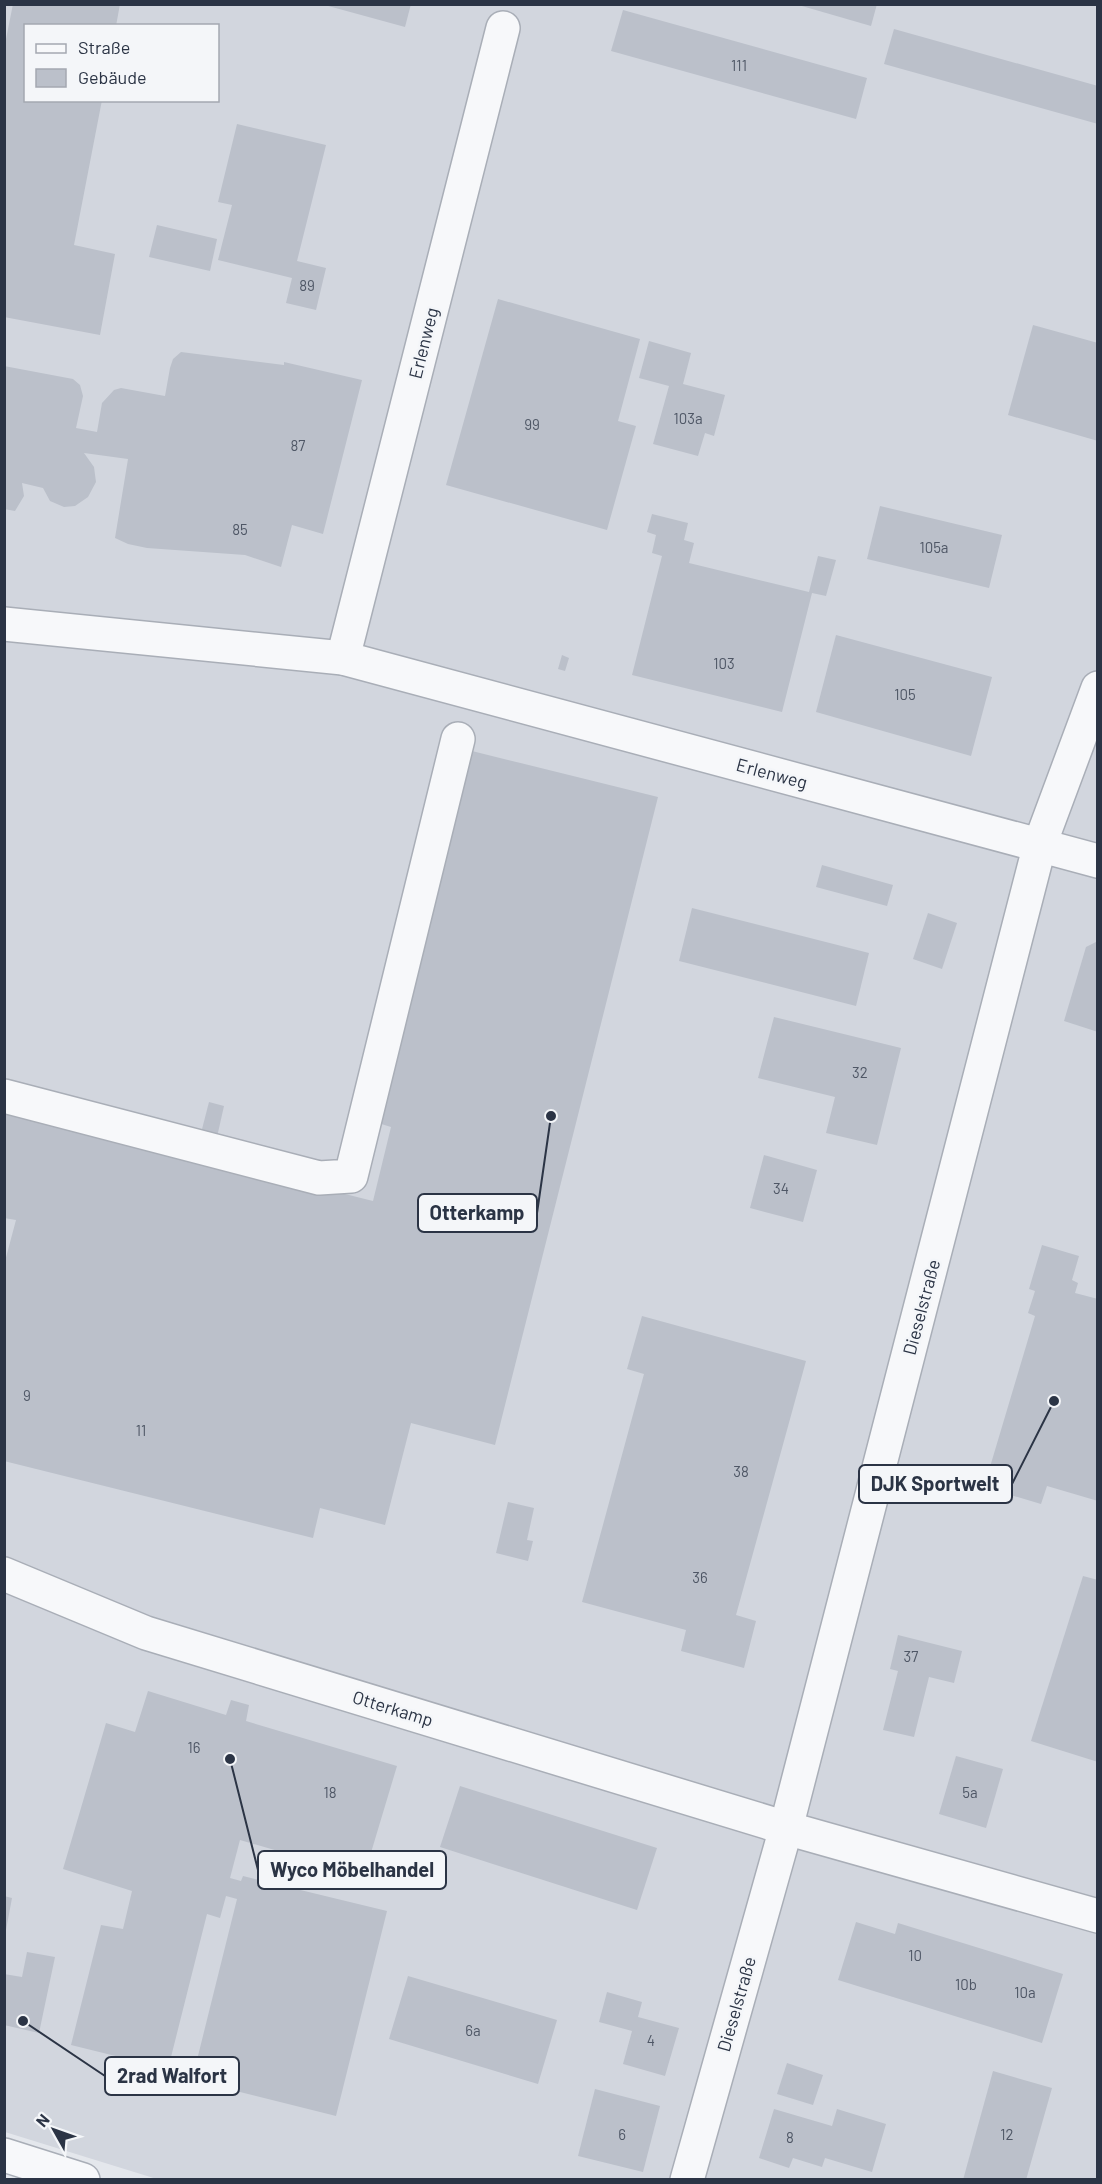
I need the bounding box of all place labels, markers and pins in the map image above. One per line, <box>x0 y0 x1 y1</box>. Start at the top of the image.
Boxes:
callout: Otterkamp <box>418 1194 537 1232</box>
callout: DJK Sportwelt <box>859 1465 1012 1503</box>
callout: Wyco Möbelhandel <box>258 1851 446 1889</box>
callout: 2rad Walfort <box>105 2057 239 2095</box>

